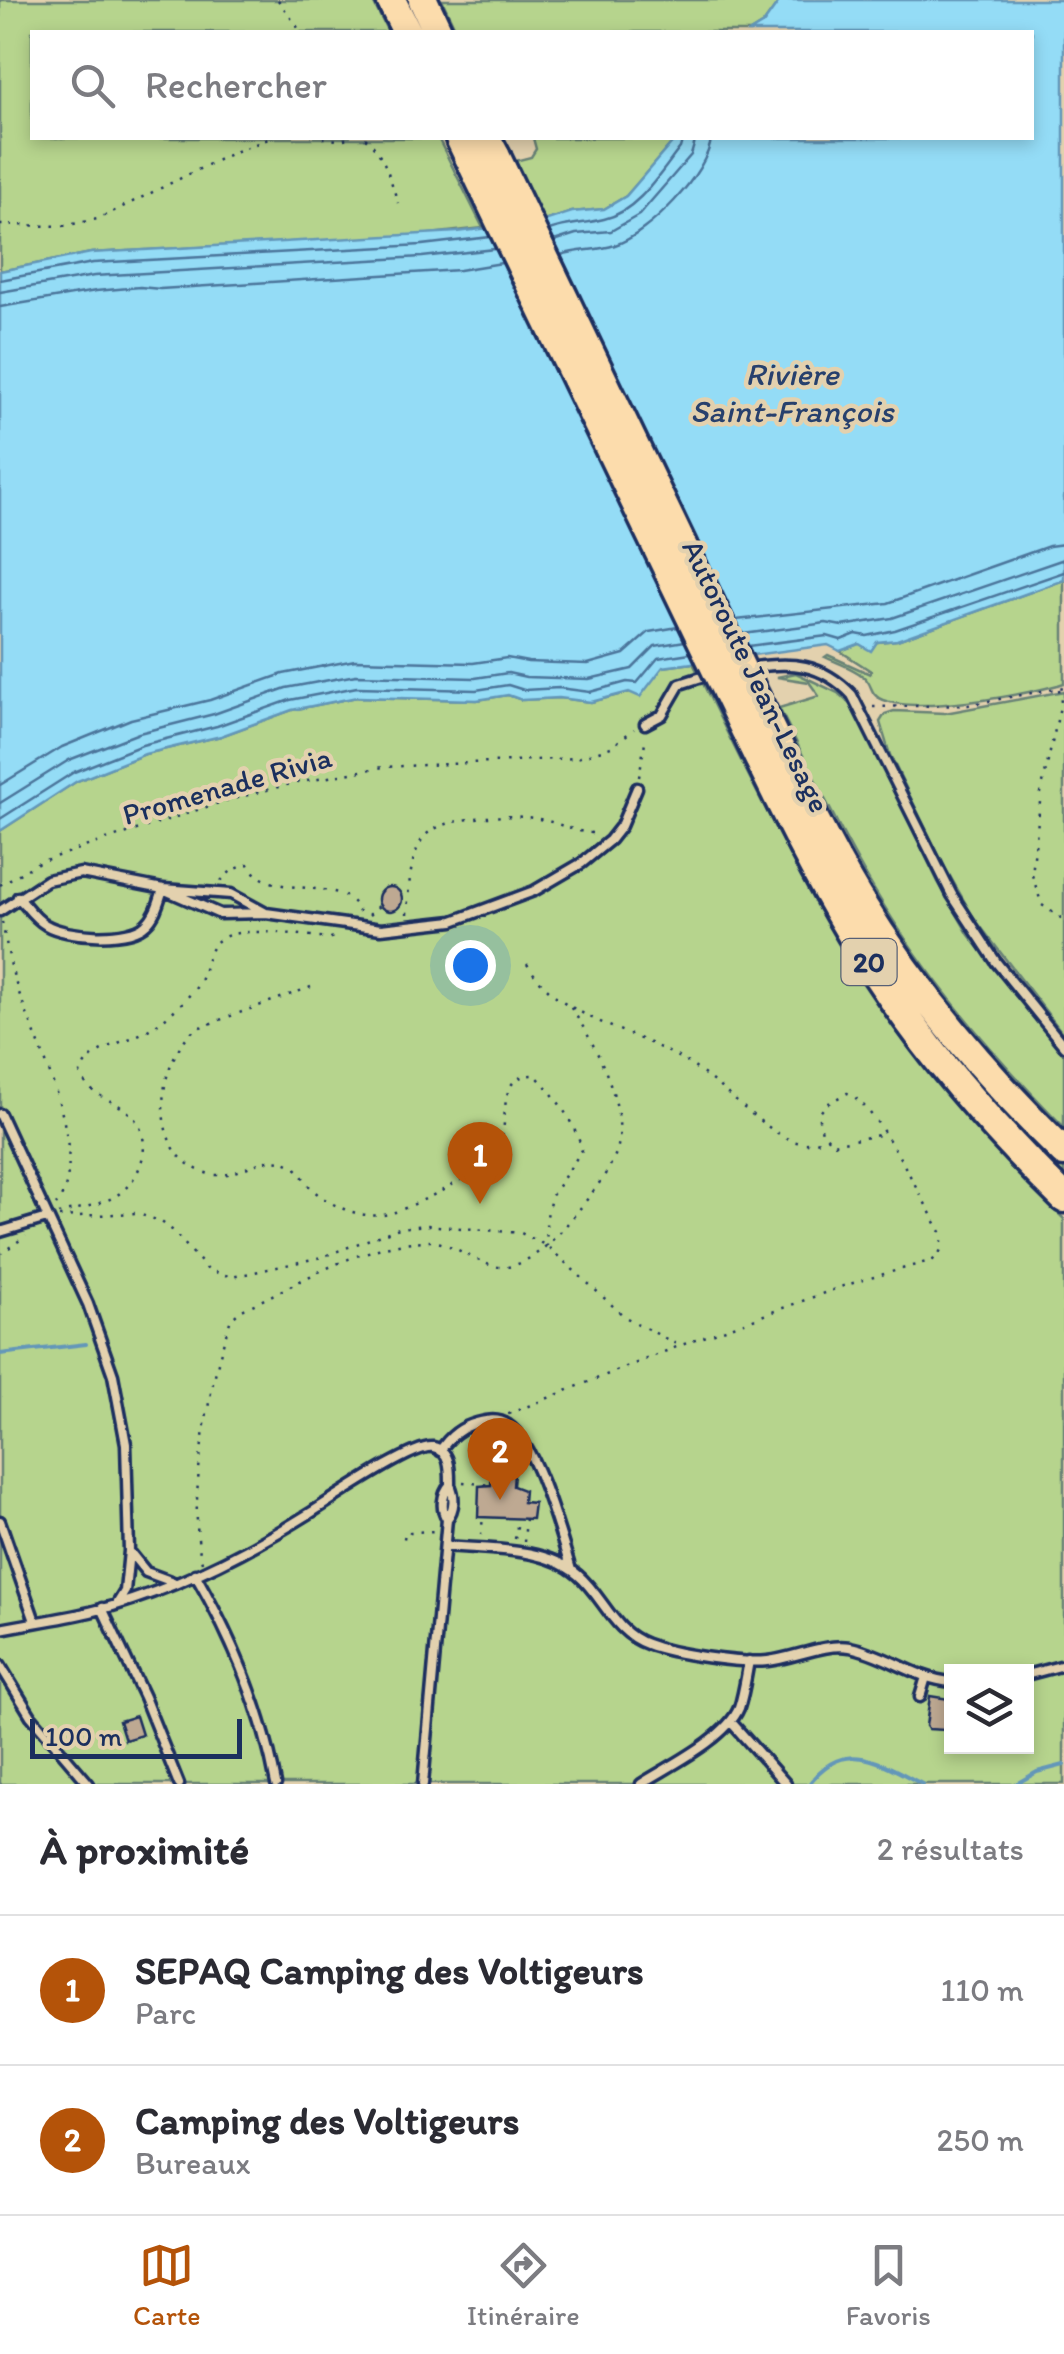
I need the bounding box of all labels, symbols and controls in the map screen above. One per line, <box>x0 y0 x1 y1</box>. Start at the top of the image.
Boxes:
search box <box>30 30 1034 140</box>
icon: search <box>65 58 120 113</box>
text: Rechercher <box>145 62 327 108</box>
water label: Rivière Saint-François <box>690 355 896 430</box>
street label: Autoroute Jean-Lesage <box>674 533 839 818</box>
street label: Promenade Rivia <box>118 738 336 833</box>
road number: 20 <box>842 939 896 985</box>
your location <box>445 940 496 991</box>
pin: 1 <box>448 1122 512 1204</box>
pin: 2 <box>468 1418 532 1500</box>
map controls <box>944 1664 1034 1754</box>
button: layers <box>944 1664 1034 1754</box>
scale bar <box>30 1714 242 1758</box>
text: 100 m <box>45 1719 122 1753</box>
text: À proximité <box>40 1824 249 1875</box>
text: 2 résultats <box>877 1830 1024 1868</box>
text: SEPAQ Camping des Voltigeurs <box>135 1948 644 1994</box>
text: 1 <box>65 1971 80 2009</box>
text: 110 m <box>940 1971 1024 2009</box>
text: Parc <box>135 1994 196 2032</box>
text: Camping des Voltigeurs <box>135 2098 519 2144</box>
text: 2 <box>64 2121 81 2159</box>
text: 250 m <box>937 2121 1024 2159</box>
text: Bureaux <box>135 2144 251 2182</box>
tab: Carte <box>133 2238 201 2332</box>
tab: Itinéraire <box>467 2238 580 2332</box>
tab: Favoris <box>846 2238 931 2332</box>

